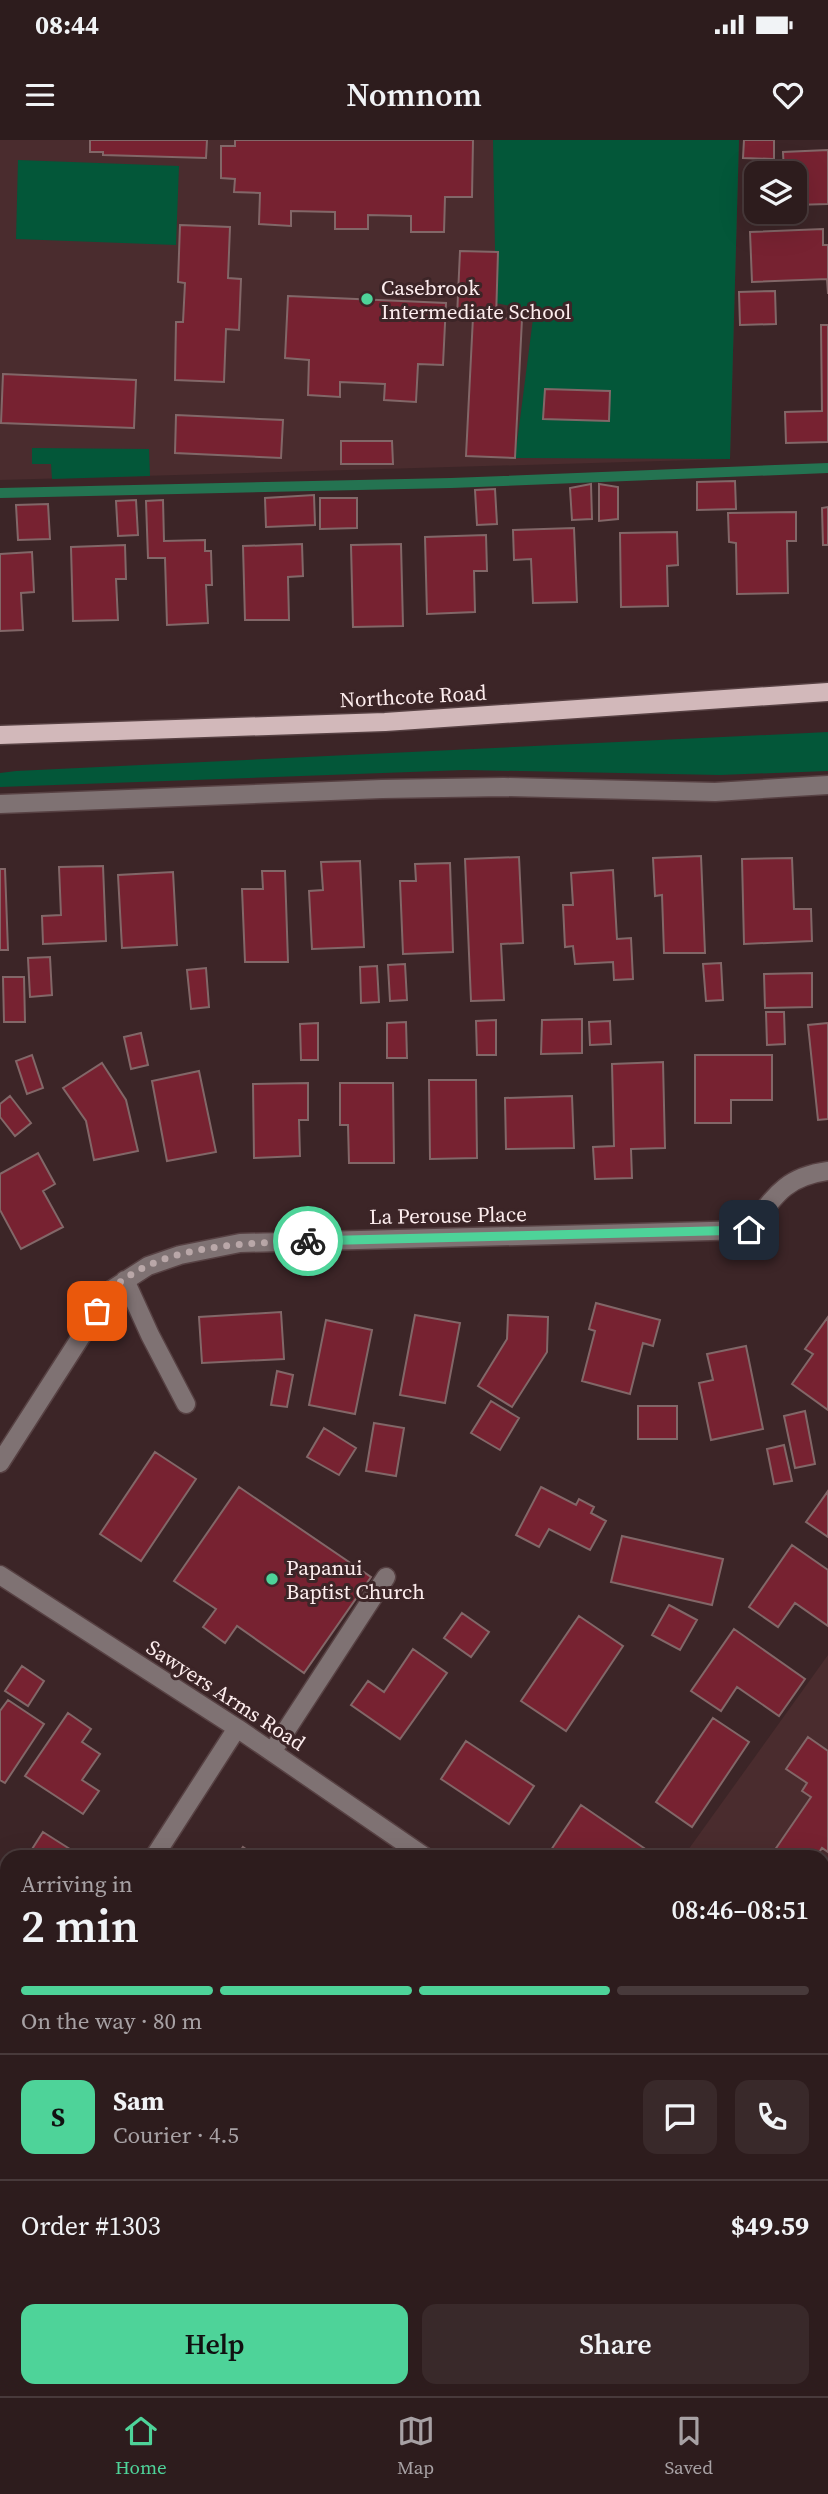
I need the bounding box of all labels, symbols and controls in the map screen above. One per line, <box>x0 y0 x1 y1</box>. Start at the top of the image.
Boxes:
text: 08:44 <box>35 7 99 43</box>
text: Nomnom <box>346 73 482 117</box>
icon: menu <box>21 76 59 114</box>
icon: heart <box>769 76 807 114</box>
map controls <box>744 161 807 224</box>
button: layers <box>744 161 807 224</box>
place label: Casebrook Intermediate School <box>381 273 571 326</box>
marker: Casebrook Intermediate School <box>359 291 375 307</box>
street label: Northcote Road <box>339 678 487 714</box>
street label: La Perouse Place <box>369 1199 527 1231</box>
pin <box>719 1200 779 1260</box>
courier <box>273 1206 343 1276</box>
icon: home <box>730 1211 768 1249</box>
icon: bike <box>289 1222 327 1260</box>
pin <box>67 1281 127 1341</box>
icon: bag <box>78 1292 116 1330</box>
place label: Papanui Baptist Church <box>286 1553 425 1606</box>
marker: Papanui Baptist Church <box>264 1571 280 1587</box>
street label: Sawyers Arms Road <box>141 1633 311 1757</box>
text: Arriving in <box>21 1868 133 1900</box>
text: 08:46–08:51 <box>672 1892 809 1928</box>
text: 2 min <box>21 1894 139 1957</box>
text: On the way · 80 m <box>21 2005 202 2037</box>
button: chat <box>643 2080 717 2154</box>
button: phone <box>735 2080 809 2154</box>
text: Sam <box>113 2083 164 2119</box>
text: S <box>51 2099 65 2135</box>
text: Courier · 4.5 <box>113 2119 239 2151</box>
text: Order #1303 <box>21 2208 161 2244</box>
text: $49.59 <box>731 2208 809 2244</box>
button: Help <box>21 2304 408 2384</box>
button: Share <box>422 2304 809 2384</box>
tab: Home <box>115 2412 167 2480</box>
tab: Map <box>397 2412 435 2480</box>
tab: Saved <box>664 2412 713 2480</box>

